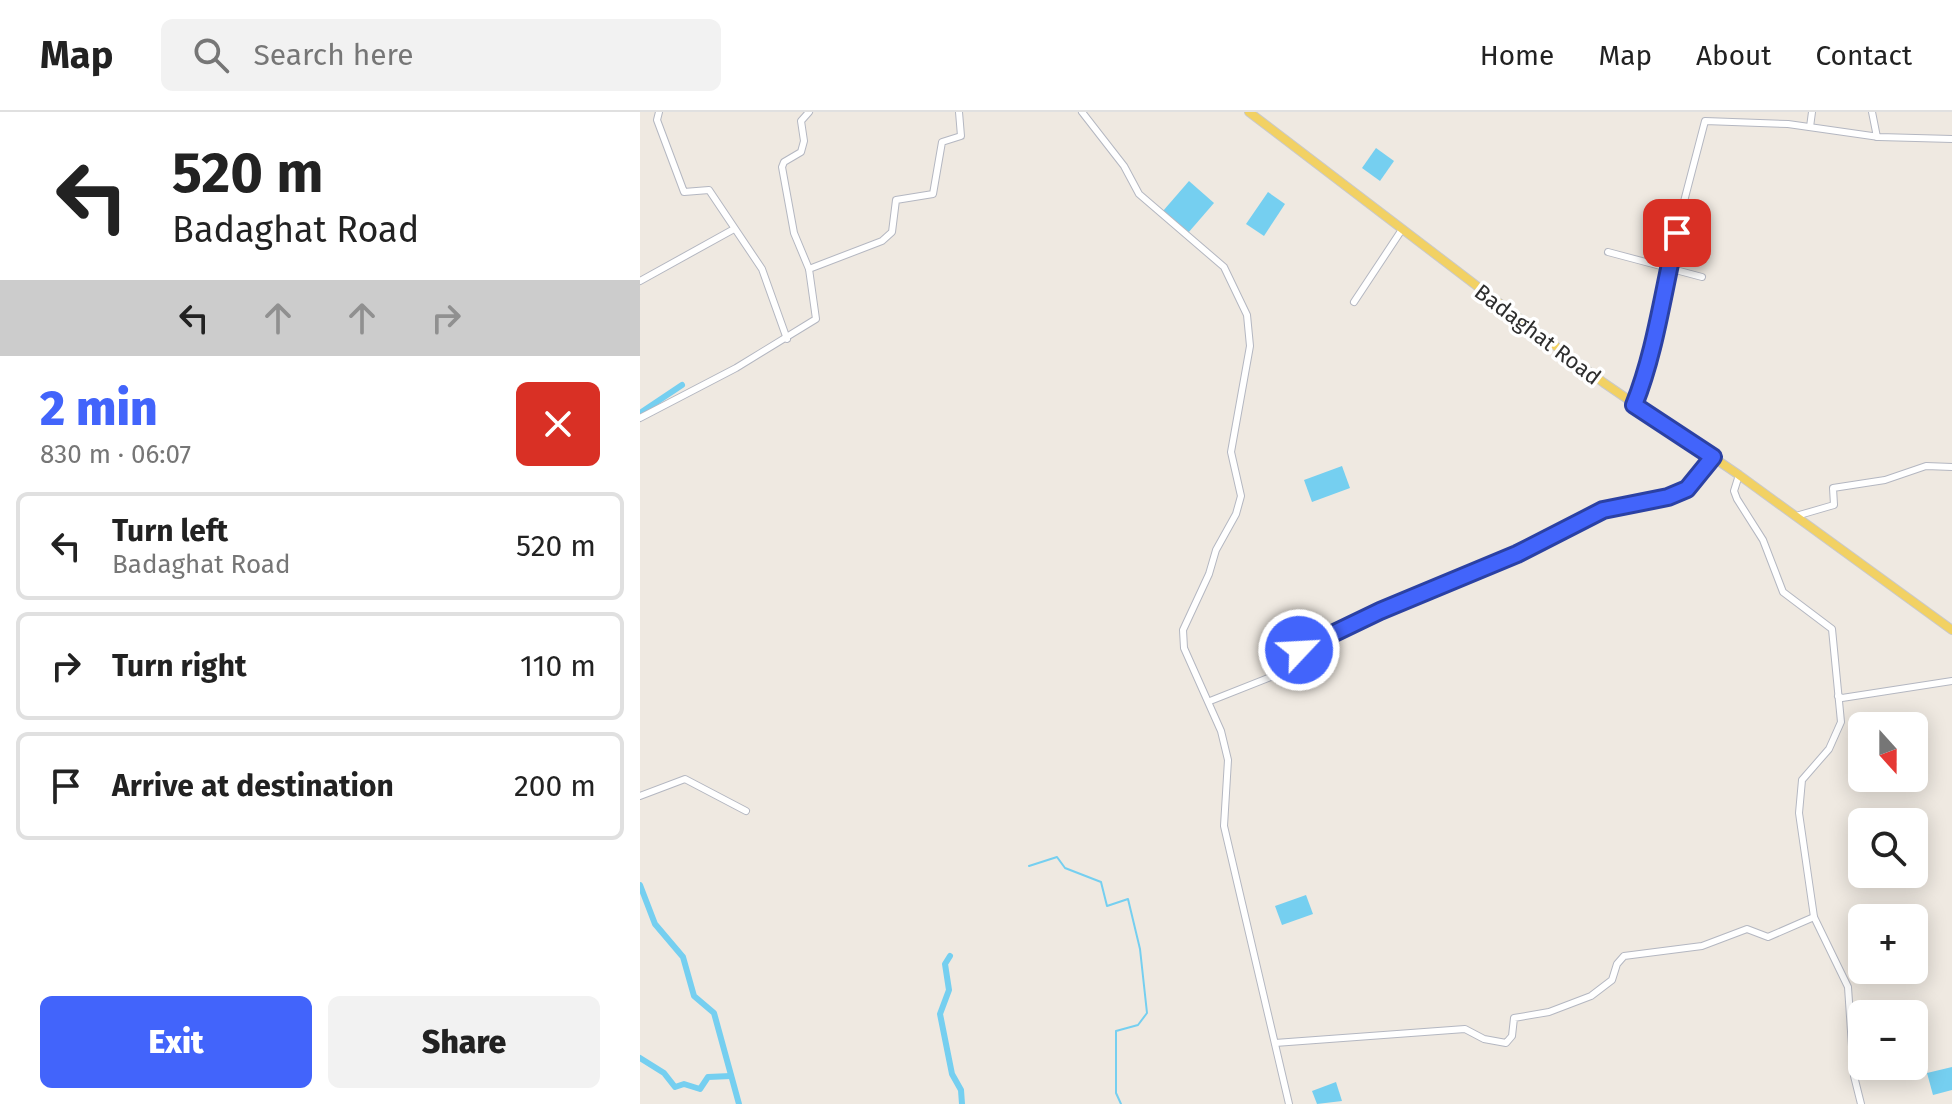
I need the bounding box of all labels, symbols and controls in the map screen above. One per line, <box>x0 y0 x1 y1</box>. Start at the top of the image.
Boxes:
search box <box>161 19 721 91</box>
text: Map <box>40 32 113 78</box>
icon: search <box>189 33 233 77</box>
text: Search here <box>253 37 414 73</box>
text: Home <box>1480 39 1554 72</box>
text: Map <box>1598 39 1652 72</box>
text: About <box>1696 39 1771 72</box>
text: Contact <box>1815 39 1912 72</box>
text: 520 m <box>172 140 324 207</box>
icon: left <box>40 144 144 248</box>
pin <box>1643 199 1711 267</box>
text: Badaghat Road <box>172 208 419 252</box>
icon: arrive <box>1655 211 1699 255</box>
street label: Badaghat Road <box>1469 278 1606 391</box>
icon: left <box>172 296 216 340</box>
icon: ahead <box>256 296 300 340</box>
icon: ahead <box>340 296 384 340</box>
icon: right <box>424 296 468 340</box>
text: 2 min <box>40 380 158 438</box>
button: close <box>516 382 600 466</box>
text: 830 m · 06:07 <box>40 439 191 470</box>
text: Turn left <box>112 513 228 549</box>
icon: left <box>44 524 88 568</box>
text: 520 m <box>516 528 596 564</box>
text: Badaghat Road <box>112 549 291 580</box>
position arrow <box>1257 608 1341 692</box>
icon: right <box>44 644 88 688</box>
text: Turn right <box>112 648 247 684</box>
text: 110 m <box>520 648 596 684</box>
north arrow <box>1848 712 1928 792</box>
map controls <box>1848 712 1928 1080</box>
icon: arrive <box>44 764 88 808</box>
text: Arrive at destination <box>112 768 394 804</box>
text: 200 m <box>514 768 596 804</box>
button: search <box>1848 808 1928 888</box>
button: + <box>1848 904 1928 984</box>
button: Exit <box>40 996 312 1088</box>
button: Share <box>328 996 600 1088</box>
button: − <box>1848 1000 1928 1080</box>

